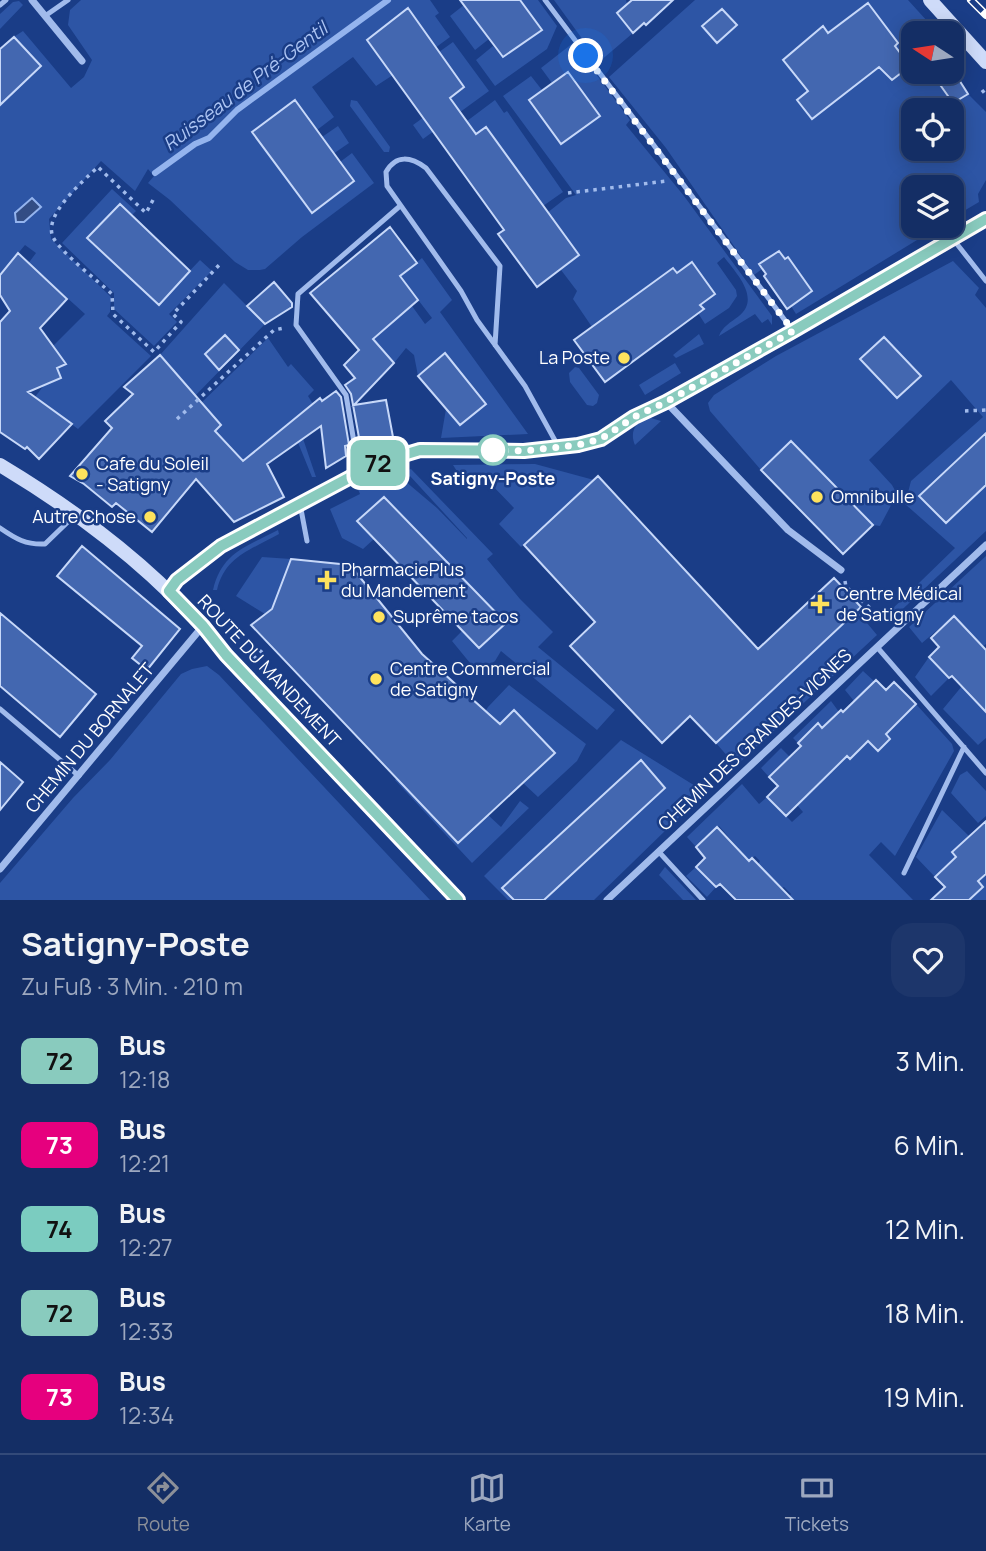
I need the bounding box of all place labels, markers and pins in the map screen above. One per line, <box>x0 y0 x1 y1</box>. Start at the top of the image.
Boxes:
place label: La Poste <box>539 345 610 369</box>
marker: La Poste <box>616 350 632 366</box>
marker: Satigny-Poste <box>478 435 508 465</box>
place label: Cafe du Soleil - Satigny <box>96 451 209 496</box>
marker: Cafe du Soleil - Satigny <box>74 466 90 482</box>
place label: Satigny-Poste <box>431 466 556 490</box>
place label: Omnibulle <box>831 484 914 508</box>
marker: Omnibulle <box>809 489 825 505</box>
place label: Autre Chose <box>32 504 136 528</box>
marker: Autre Chose <box>142 509 158 525</box>
place label: PharmaciePlus du Mandement <box>341 557 466 602</box>
marker: PharmaciePlus du Mandement <box>319 572 335 588</box>
place label: Centre Médical de Satigny <box>836 581 962 626</box>
marker: Centre Médical de Satigny <box>810 594 830 614</box>
place label: Suprême tacos <box>393 604 518 628</box>
marker: Suprême tacos <box>371 609 387 625</box>
place label: Centre Commercial de Satigny <box>390 656 550 701</box>
marker: Centre Commercial de Satigny <box>368 671 384 687</box>

